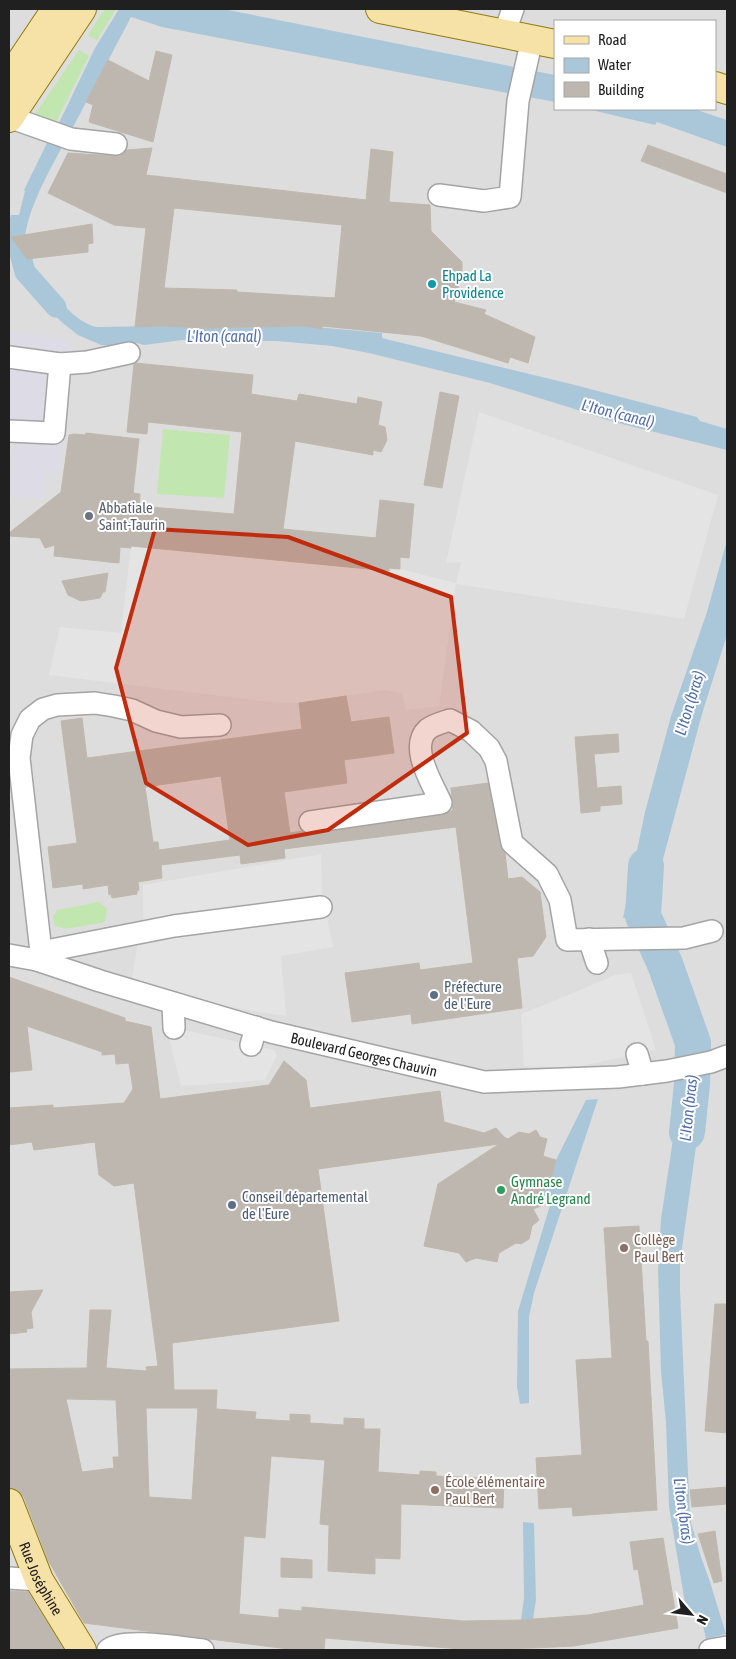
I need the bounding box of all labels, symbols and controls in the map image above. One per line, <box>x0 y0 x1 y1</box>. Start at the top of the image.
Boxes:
legend <box>554 20 716 110</box>
text: Road <box>598 31 627 48</box>
text: Water <box>598 56 631 73</box>
text: Building <box>598 81 644 98</box>
place label: Ehpad La Providence <box>442 267 504 301</box>
marker: Ehpad La Providence <box>426 278 438 290</box>
water label: L'Iton (canal) <box>187 327 261 346</box>
water label: L'Iton (canal) <box>579 395 656 432</box>
place label: Abbatiale Saint-Taurin <box>99 499 165 533</box>
marker: Abbatiale Saint-Taurin <box>83 510 95 522</box>
water label: L'Iton (bras) <box>671 668 708 738</box>
place label: Préfecture de l'Eure <box>444 978 502 1012</box>
marker: Préfecture de l'Eure <box>428 989 440 1001</box>
street label: Boulevard Georges Chauvin <box>289 1028 439 1079</box>
water label: L'Iton (bras) <box>676 1074 701 1142</box>
place label: Gymnase André Legrand <box>511 1173 591 1207</box>
marker: Gymnase André Legrand <box>495 1184 507 1196</box>
place label: Conseil départemental de l'Eure <box>242 1188 368 1222</box>
marker: Conseil départemental de l'Eure <box>226 1199 238 1211</box>
place label: Collège Paul Bert <box>634 1231 684 1265</box>
marker: Collège Paul Bert <box>618 1242 630 1254</box>
place label: École élémentaire Paul Bert <box>445 1473 545 1507</box>
water label: L'Iton (bras) <box>669 1477 698 1546</box>
marker: École élémentaire Paul Bert <box>429 1484 441 1496</box>
street label: Rue Joséphine <box>16 1539 67 1618</box>
north arrow <box>666 1589 716 1639</box>
text: N <box>693 1613 711 1628</box>

